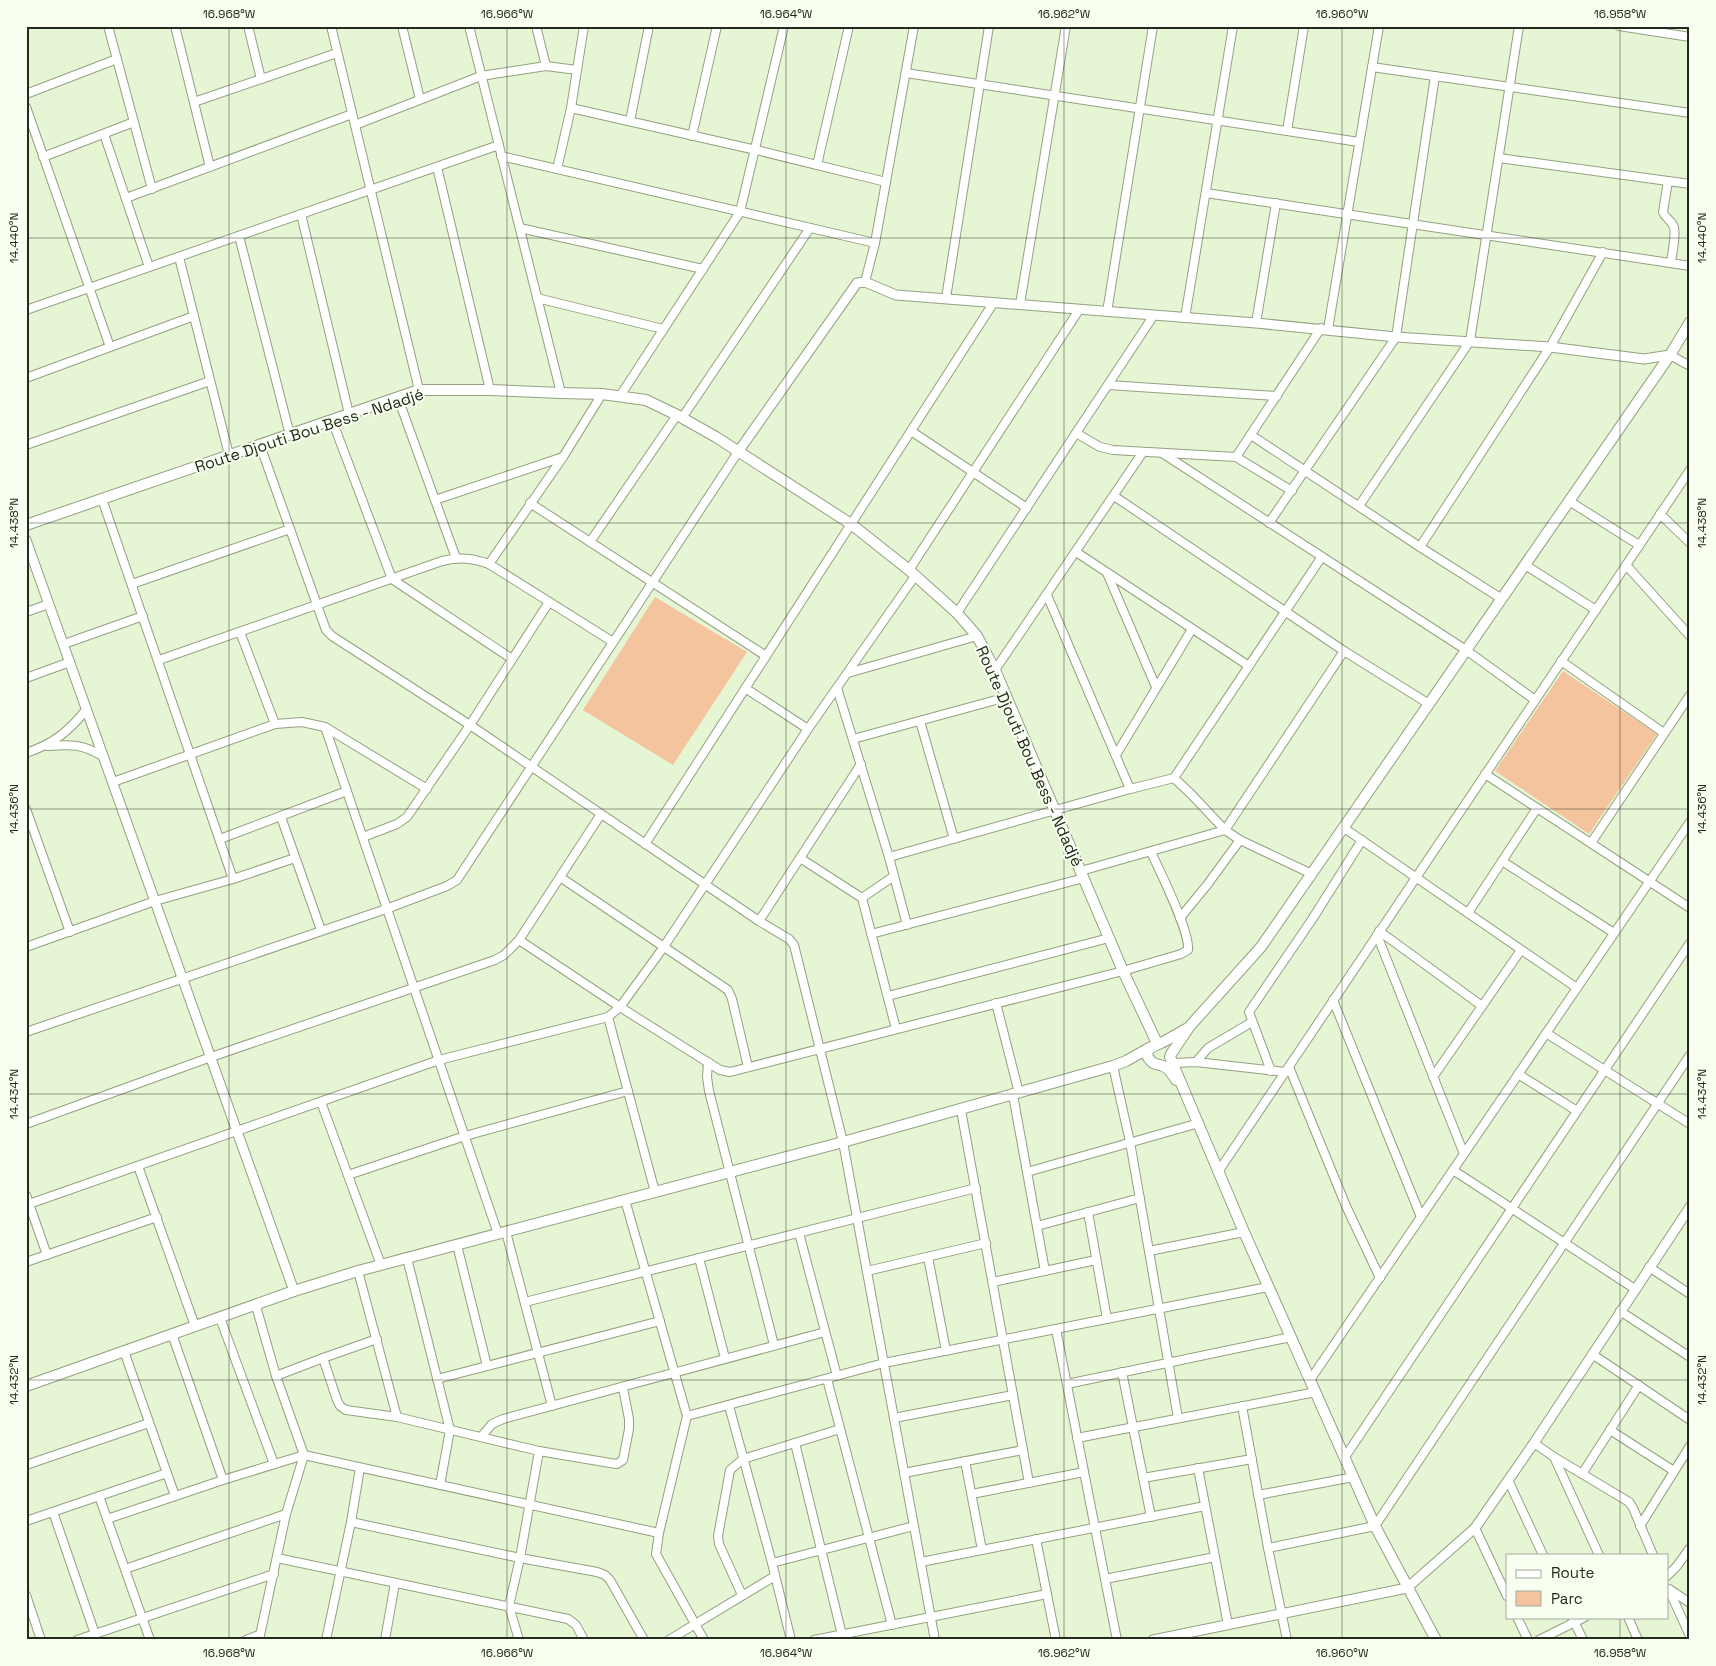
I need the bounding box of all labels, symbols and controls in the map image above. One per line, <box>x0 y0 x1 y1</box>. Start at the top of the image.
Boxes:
text: 16.968°W <box>203 6 256 22</box>
text: 16.966°W <box>481 6 534 22</box>
text: 16.964°W <box>760 6 813 22</box>
text: 16.962°W <box>1038 6 1091 22</box>
text: 16.960°W <box>1316 6 1369 22</box>
text: 16.958°W <box>1594 6 1647 22</box>
text: 14.440°N <box>6 213 22 263</box>
text: 14.440°N <box>1694 213 1710 263</box>
street label: Route Djouti Bou Bess - Ndadjé <box>192 383 426 477</box>
text: 14.438°N <box>6 498 22 548</box>
text: 14.438°N <box>1694 498 1710 548</box>
street label: Route Djouti Bou Bess - Ndadjé <box>971 642 1088 870</box>
text: 14.436°N <box>6 784 22 834</box>
text: 14.436°N <box>1694 784 1710 834</box>
text: 14.434°N <box>6 1069 22 1119</box>
text: 14.434°N <box>1694 1069 1710 1119</box>
text: 14.432°N <box>6 1355 22 1405</box>
text: 14.432°N <box>1694 1355 1710 1405</box>
legend <box>1506 1554 1668 1618</box>
text: Route <box>1551 1563 1595 1582</box>
text: Parc <box>1551 1589 1583 1608</box>
text: 16.968°W <box>203 1645 256 1661</box>
text: 16.966°W <box>481 1645 534 1661</box>
text: 16.964°W <box>760 1645 813 1661</box>
text: 16.962°W <box>1038 1645 1091 1661</box>
text: 16.960°W <box>1316 1645 1369 1661</box>
text: 16.958°W <box>1594 1645 1647 1661</box>

